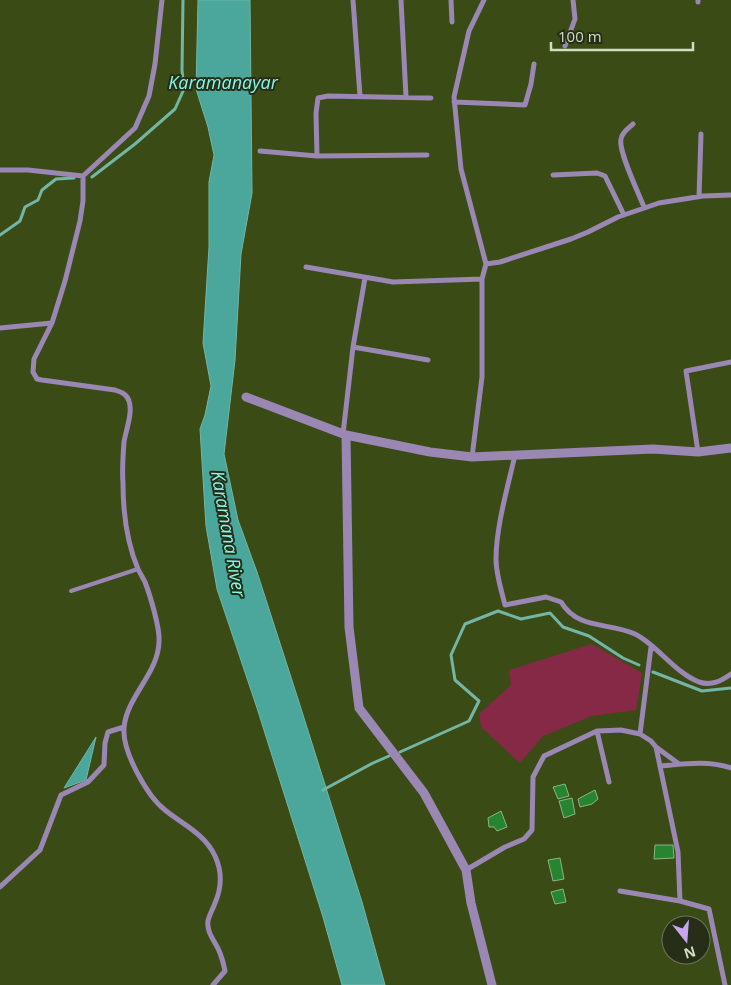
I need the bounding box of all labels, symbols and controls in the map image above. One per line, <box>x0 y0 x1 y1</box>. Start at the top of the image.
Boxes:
scale bar <box>551 20 694 52</box>
text: 100 m <box>558 26 602 46</box>
water label: Karamanayar <box>168 70 279 94</box>
water label: Karamana River <box>206 469 252 600</box>
north arrow <box>661 915 711 965</box>
text: N <box>682 942 698 964</box>

